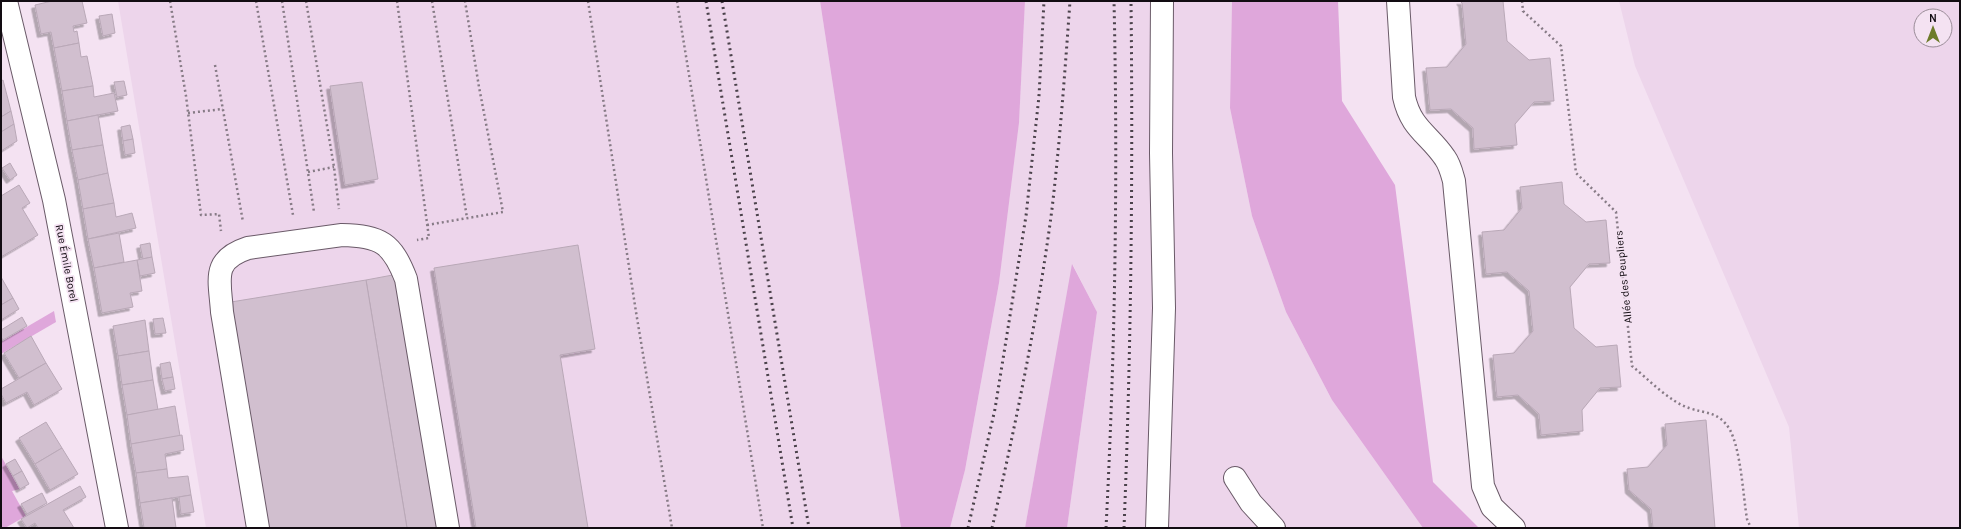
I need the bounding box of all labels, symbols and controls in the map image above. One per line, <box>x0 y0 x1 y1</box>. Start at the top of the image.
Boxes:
north arrow <box>1913 8 1953 48</box>
text: N <box>1929 12 1937 25</box>
street label: Rue Émile Borel <box>53 223 82 303</box>
street label: Allée des Peupliers <box>1612 230 1635 324</box>

